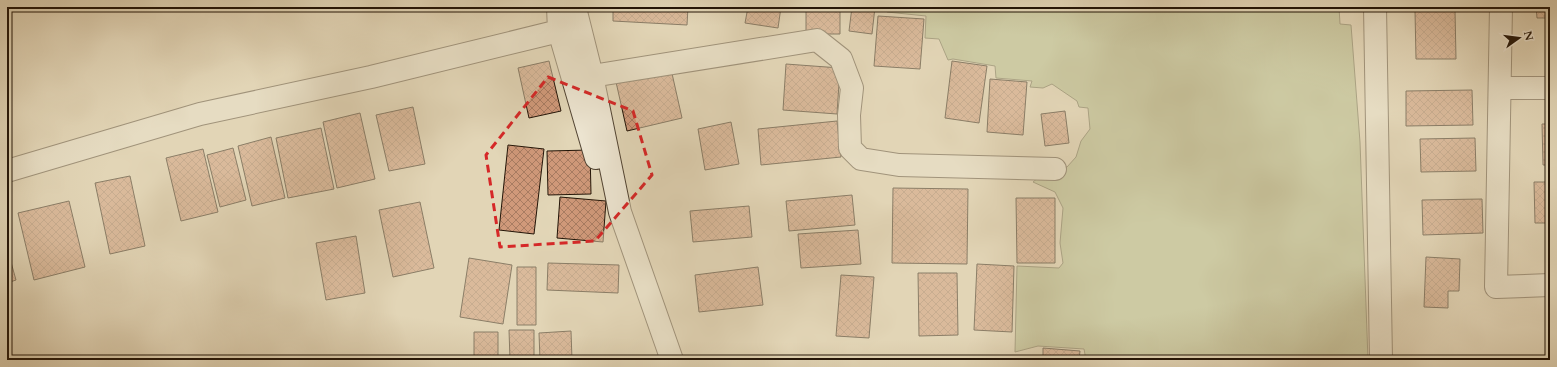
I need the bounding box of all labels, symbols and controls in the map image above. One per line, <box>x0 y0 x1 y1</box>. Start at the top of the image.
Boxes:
north arrow <box>1499 18 1539 58</box>
text: N <box>1520 29 1537 43</box>

